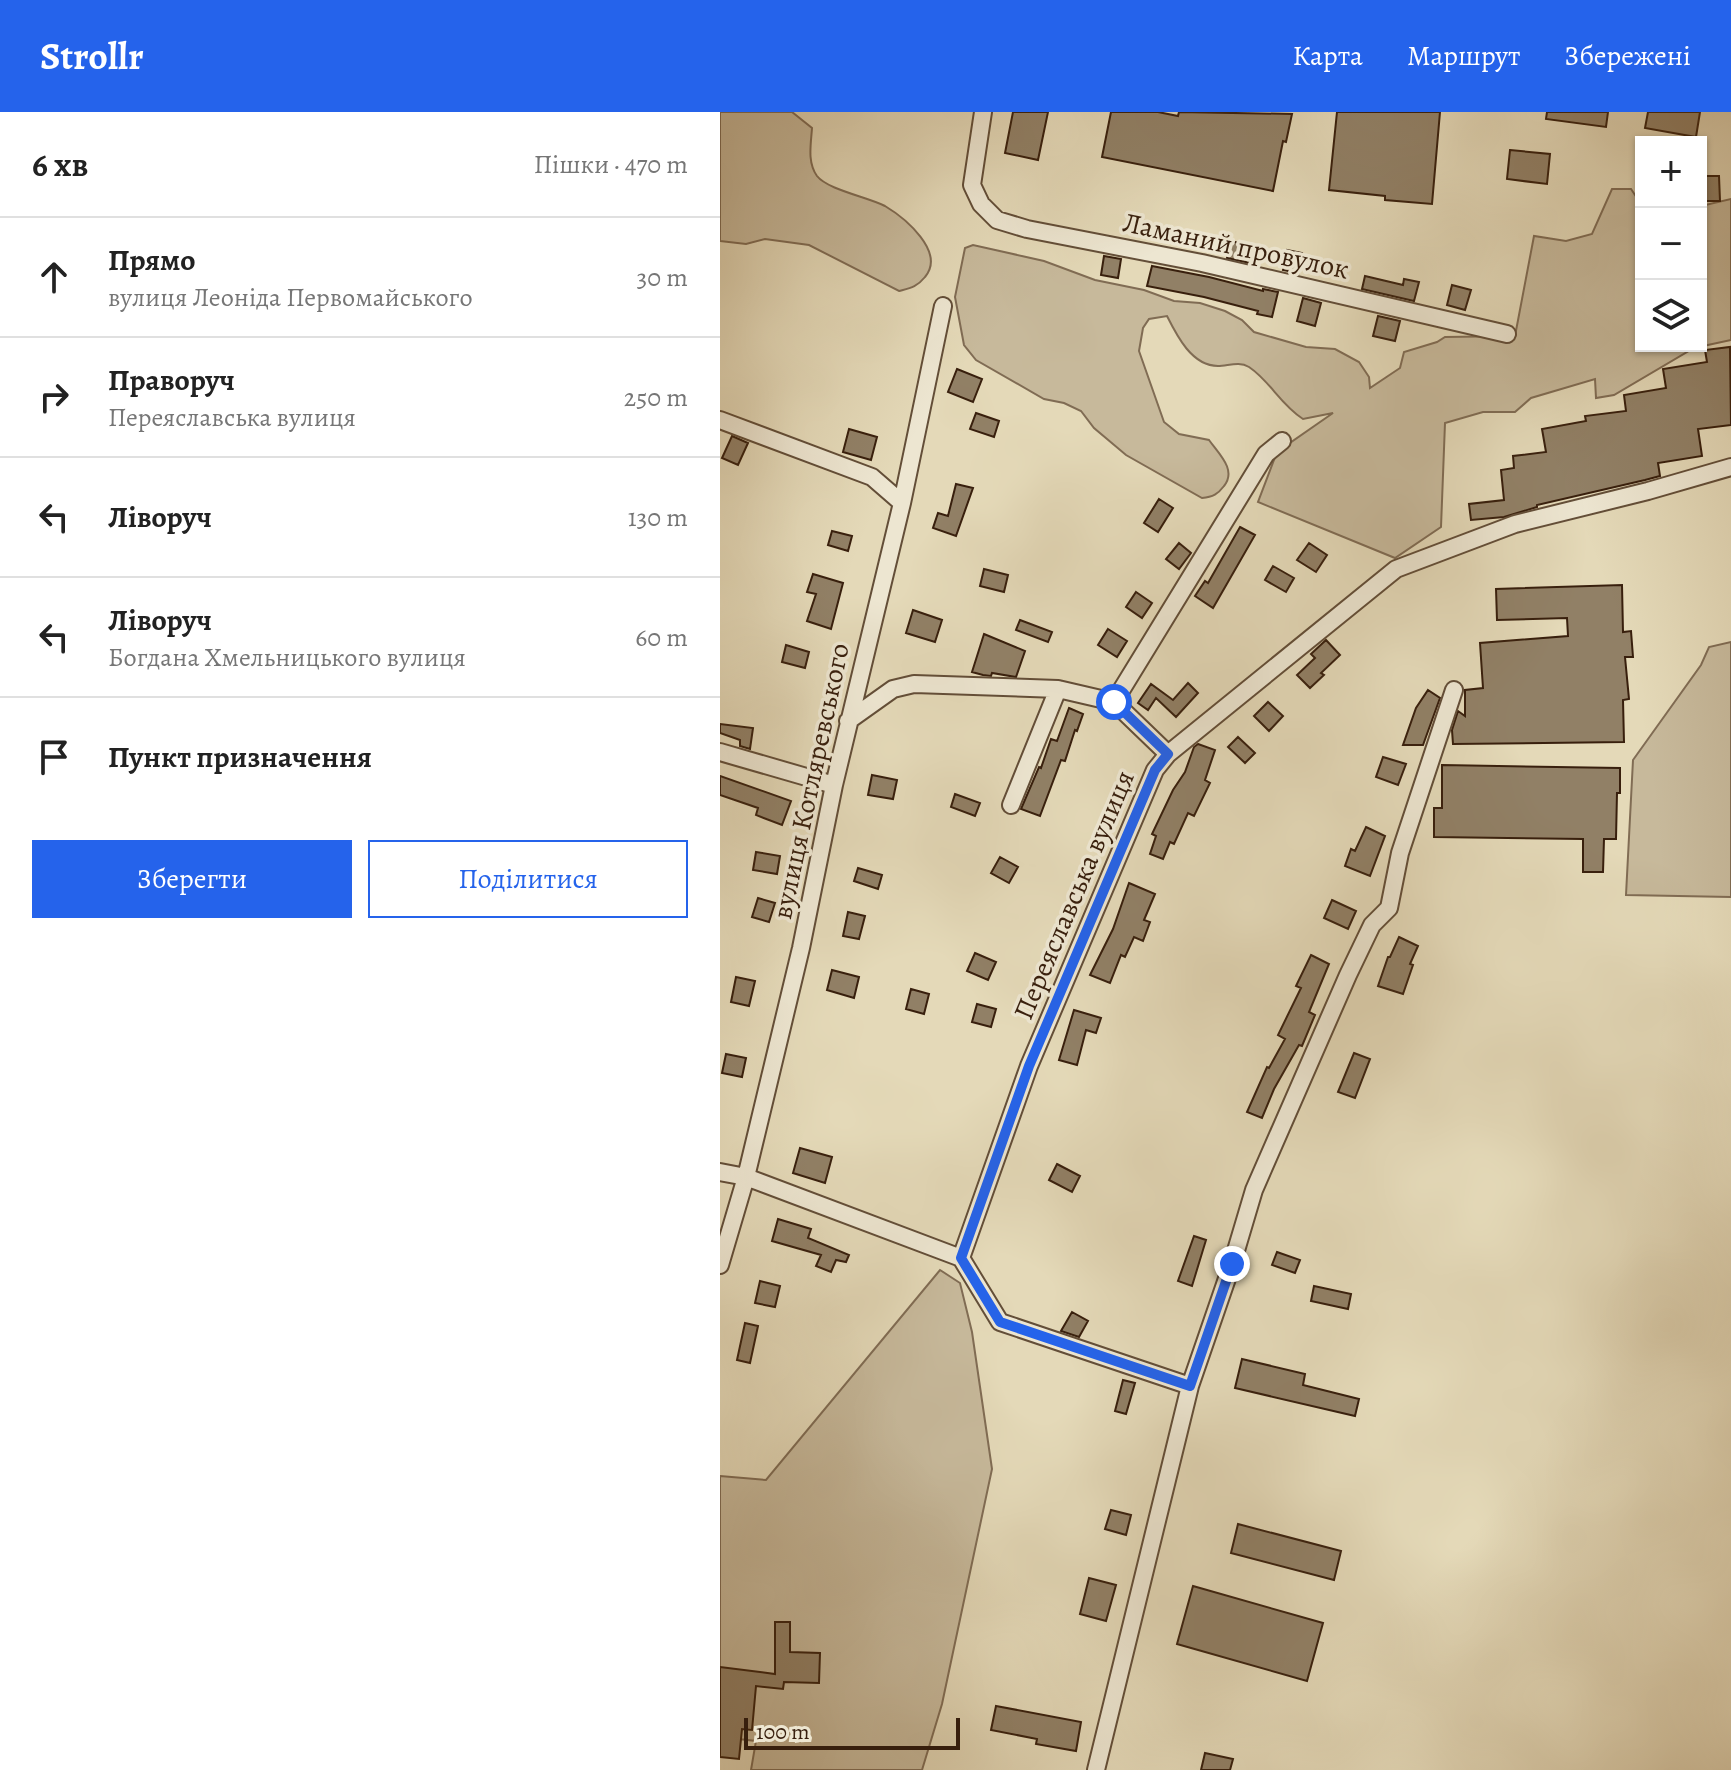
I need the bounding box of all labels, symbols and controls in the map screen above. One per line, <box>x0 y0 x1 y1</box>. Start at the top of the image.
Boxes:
text: Strollr <box>40 30 144 82</box>
text: Карта <box>1292 37 1363 75</box>
text: Маршрут <box>1407 37 1520 75</box>
text: Збережені <box>1564 37 1691 75</box>
map controls <box>1635 136 1707 352</box>
button: + <box>1635 136 1707 208</box>
text: 6 хв <box>32 141 88 188</box>
text: Пішки · 470 m <box>534 147 688 182</box>
street label: Ламаний провулок <box>1119 203 1353 289</box>
button: − <box>1635 208 1707 280</box>
text: Прямо <box>108 240 195 280</box>
icon: ahead <box>32 255 76 299</box>
text: 30 m <box>637 260 688 295</box>
text: вулиця Леоніда Первомайського <box>108 280 473 315</box>
button: layers <box>1635 280 1707 352</box>
text: Праворуч <box>108 360 235 400</box>
icon: right <box>32 375 76 419</box>
text: 250 m <box>624 380 688 415</box>
text: Переяславська вулиця <box>108 400 356 435</box>
icon: left <box>32 495 76 539</box>
text: Ліворуч <box>108 497 212 537</box>
text: 130 m <box>628 500 688 535</box>
text: Ліворуч <box>108 600 212 640</box>
icon: left <box>32 615 76 659</box>
text: 60 m <box>635 620 688 655</box>
text: Богдана Хмельницького вулиця <box>108 640 466 675</box>
street label: вулиця Котляревського <box>763 640 859 922</box>
route start <box>1096 684 1132 720</box>
icon: arrive <box>32 735 76 779</box>
text: Пункт призначення <box>108 737 372 777</box>
street label: Переяславська вулиця <box>1004 765 1144 1025</box>
button: Зберегти <box>32 840 352 918</box>
button: Поділитися <box>368 840 688 918</box>
route end <box>1214 1246 1250 1282</box>
scale bar <box>744 1714 960 1750</box>
text: 100 m <box>756 1717 810 1747</box>

